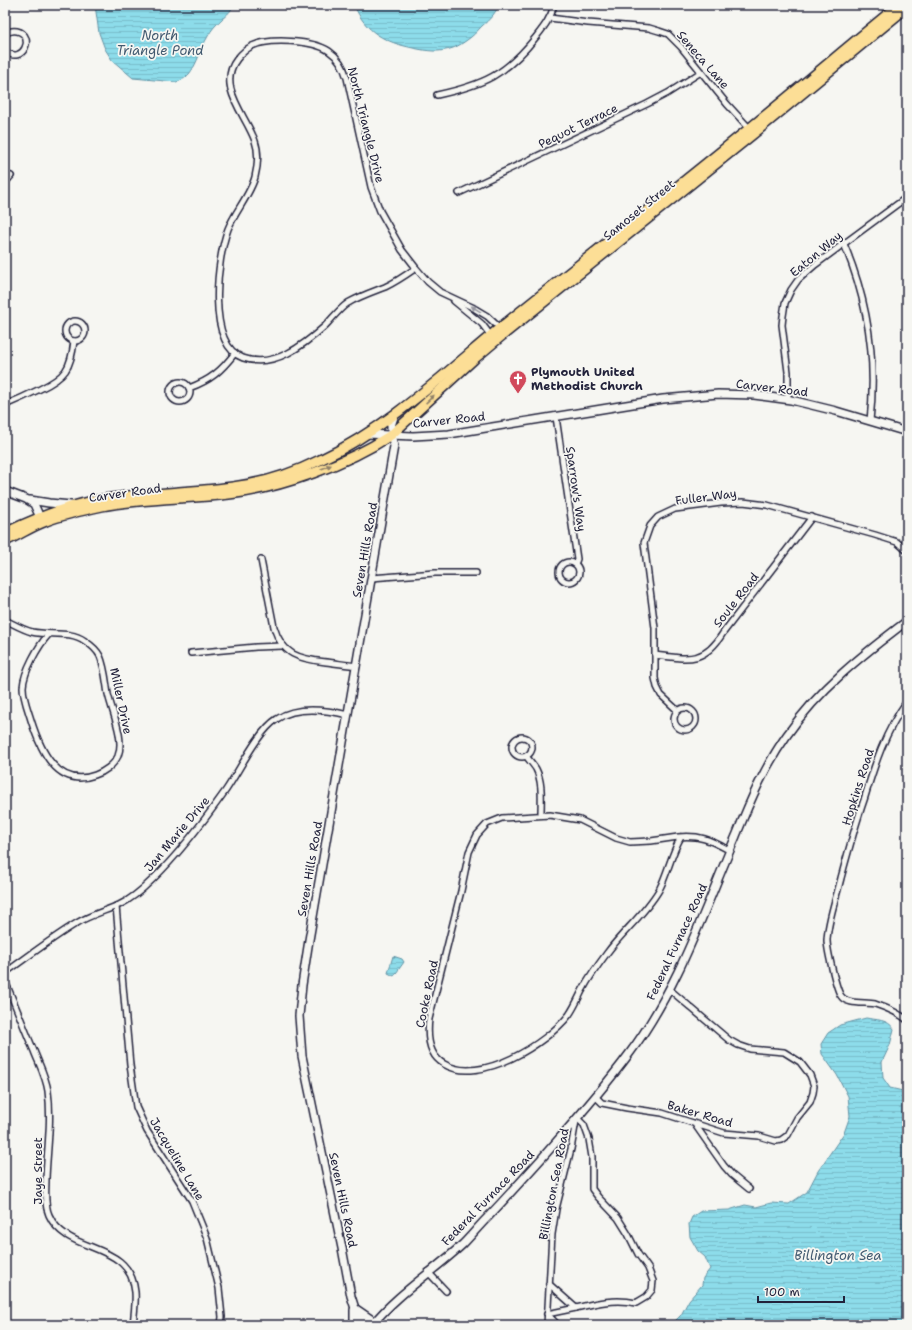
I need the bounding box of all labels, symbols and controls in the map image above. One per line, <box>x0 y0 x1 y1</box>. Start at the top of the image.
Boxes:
water label: North Triangle Pond <box>117 27 204 59</box>
street label: Seneca Lane <box>673 27 733 93</box>
street label: North Triangle Drive <box>344 65 388 185</box>
street label: Pequot Terrace <box>536 100 621 152</box>
street label: Samoset Street <box>600 176 678 244</box>
street label: Eaton Way <box>787 227 845 280</box>
one-way arrow <box>470 306 482 313</box>
place label: Plymouth United Methodist Church <box>531 364 643 394</box>
church icon: Plymouth United Methodist Church <box>508 369 528 394</box>
street label: Carver Road <box>735 376 809 400</box>
one-way arrow <box>425 395 435 404</box>
street label: Carver Road <box>412 408 486 432</box>
street label: Sparrow's Way <box>562 445 590 533</box>
one-way arrow <box>321 464 333 470</box>
street label: Carver Road <box>88 480 163 506</box>
street label: Fuller Way <box>674 485 738 509</box>
street label: Seven Hills Road <box>349 501 381 599</box>
street label: Soule Road <box>710 569 763 631</box>
street label: Miller Drive <box>106 666 136 736</box>
street label: Hopkins Road <box>838 746 878 827</box>
street label: Jan Marie Drive <box>141 793 213 875</box>
street label: Seven Hills Road <box>294 820 326 918</box>
street label: Federal Furnace Road <box>643 881 711 1003</box>
street label: Cooke Road <box>412 958 442 1029</box>
street label: Baker Road <box>665 1097 735 1131</box>
street label: Jacqueline Lane <box>146 1115 208 1204</box>
street label: Billington Sea Road <box>535 1126 573 1241</box>
street label: Jaye Street <box>30 1137 46 1205</box>
street label: Federal Furnace Road <box>438 1147 538 1249</box>
street label: Seven Hills Road <box>325 1151 361 1249</box>
water label: Billington Sea <box>794 1247 882 1264</box>
scale bar <box>758 1278 844 1304</box>
text: 100 m <box>764 1284 800 1300</box>

